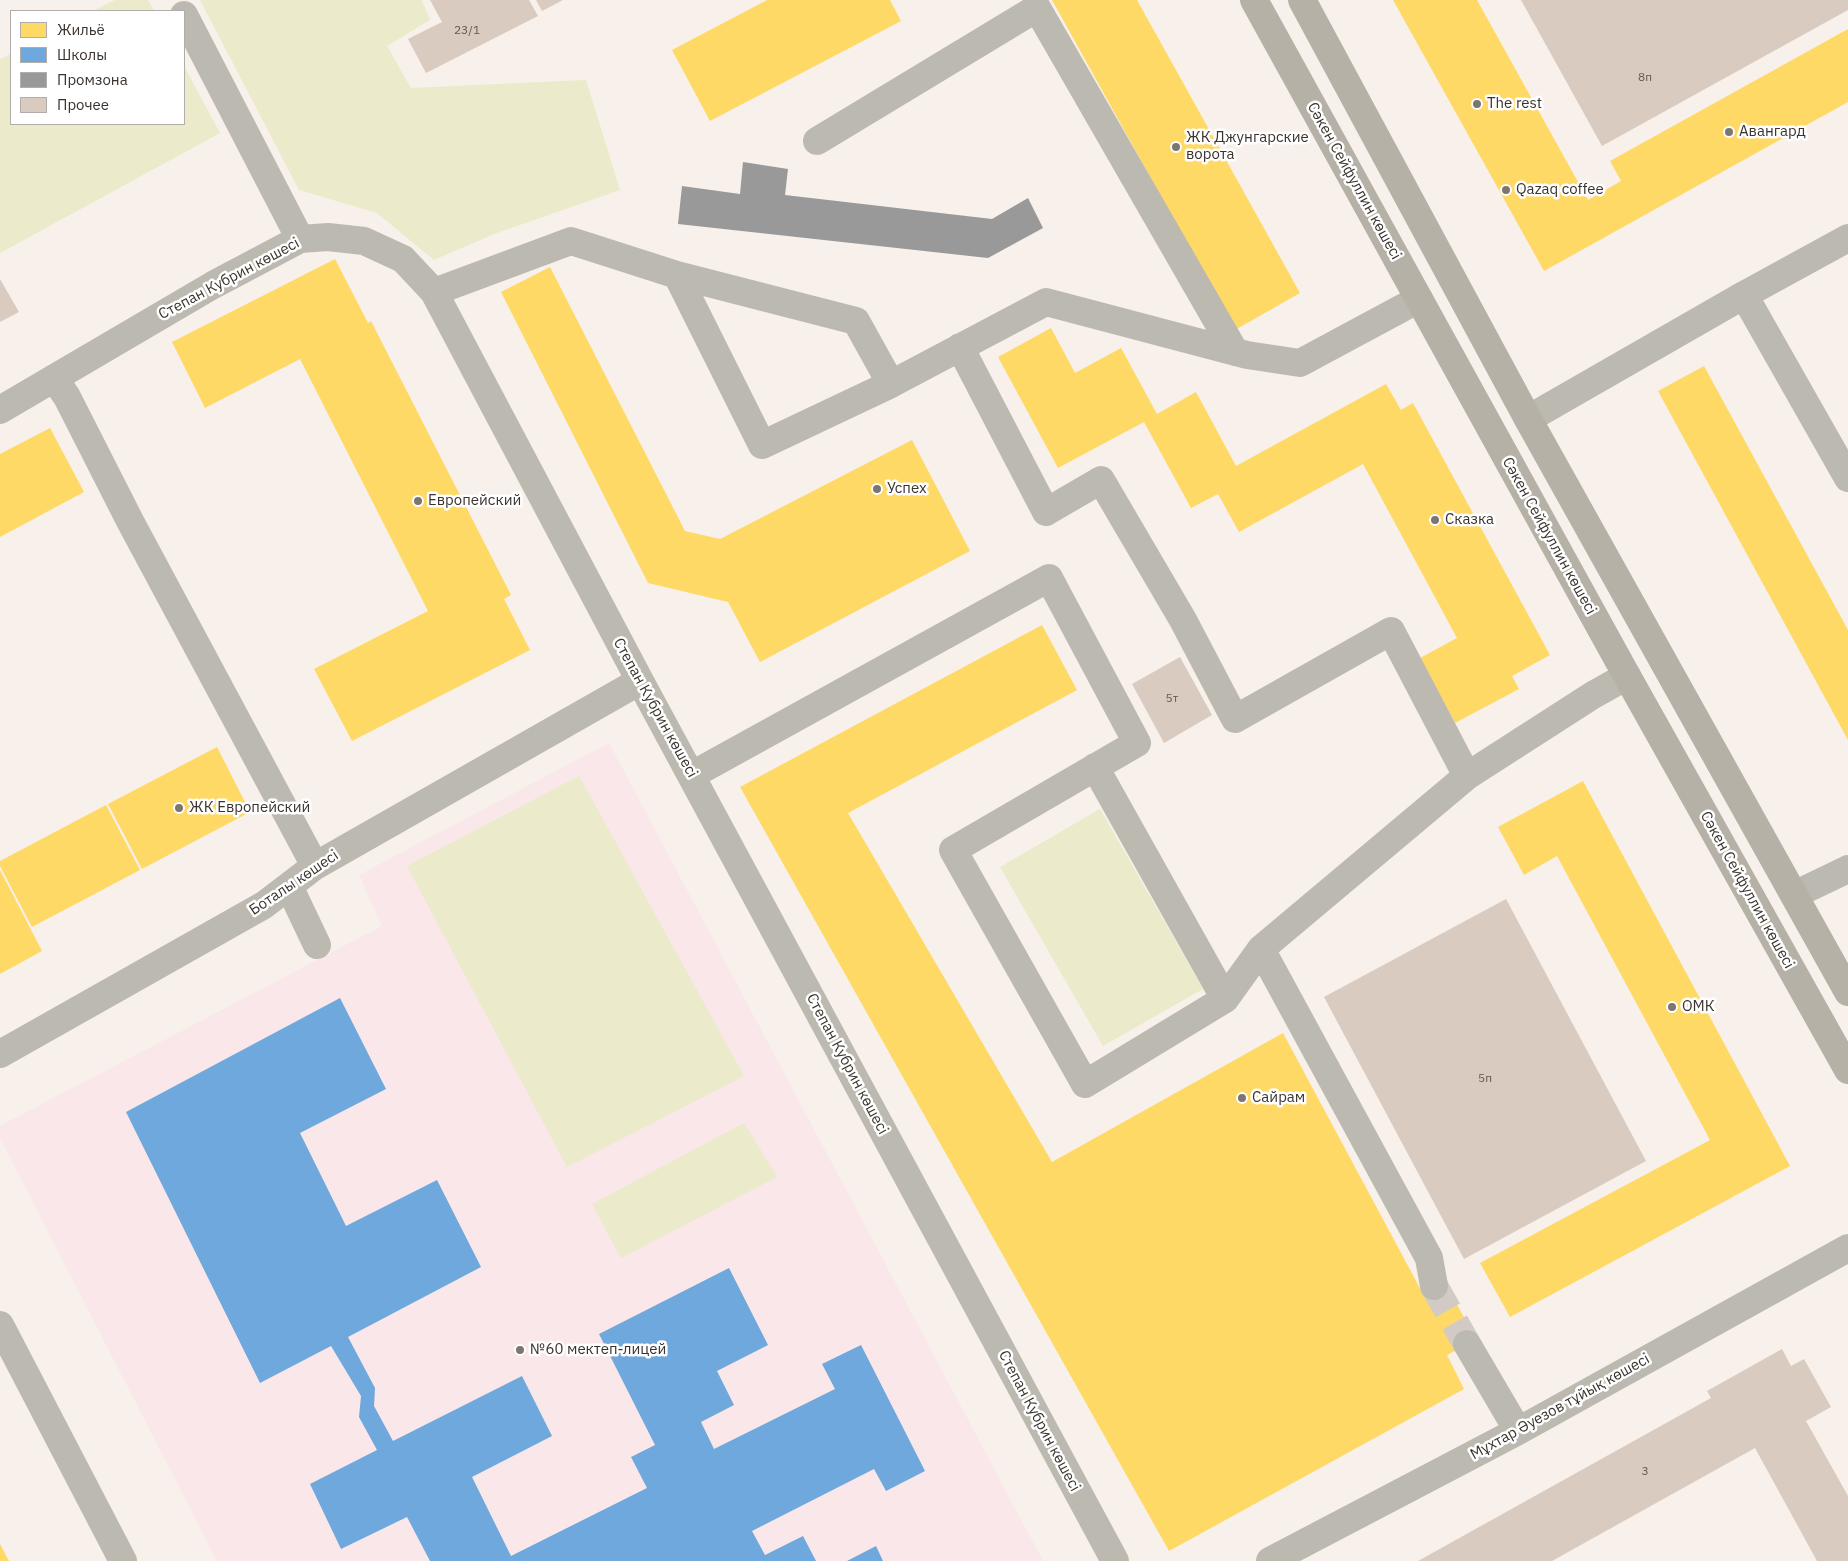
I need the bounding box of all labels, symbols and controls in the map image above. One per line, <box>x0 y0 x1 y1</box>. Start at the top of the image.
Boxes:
legend <box>10 10 185 125</box>
text: Жильё <box>57 20 105 39</box>
house number: 23/1 <box>454 24 480 38</box>
text: Школы <box>57 45 107 64</box>
text: Промзона <box>57 70 128 89</box>
house number: 8п <box>1638 71 1652 85</box>
text: Прочее <box>57 95 109 114</box>
place label: The rest <box>1487 95 1542 113</box>
marker: The rest <box>1471 98 1483 110</box>
street label: Сәкен Сейфуллин көшесі <box>1303 99 1405 263</box>
place label: Авангард <box>1739 123 1806 141</box>
marker: Авангард <box>1723 126 1735 138</box>
place label: ЖК Джунгарские ворота <box>1186 129 1309 164</box>
marker: ЖК Джунгарские ворота <box>1170 141 1182 153</box>
place label: Qazaq coffee <box>1516 181 1604 199</box>
marker: Qazaq coffee <box>1500 184 1512 196</box>
street label: Степан Кубрин көшесі <box>156 234 302 324</box>
street label: Сәкен Сейфуллин көшесі <box>1498 454 1600 618</box>
place label: Успех <box>887 480 927 498</box>
marker: Успех <box>871 483 883 495</box>
place label: Европейский <box>428 492 521 510</box>
marker: Европейский <box>412 495 424 507</box>
place label: Сказка <box>1445 511 1494 529</box>
marker: Сказка <box>1429 514 1441 526</box>
street label: Степан Кубрин көшесі <box>609 635 701 781</box>
house number: 5т <box>1166 692 1178 706</box>
place label: ЖК Европейский <box>189 799 310 817</box>
marker: ЖК Европейский <box>173 802 185 814</box>
street label: Сәкен Сейфуллин көшесі <box>1696 808 1798 972</box>
street label: Боталы көшесі <box>246 847 342 919</box>
street label: Степан Кубрин көшесі <box>802 991 892 1137</box>
place label: ОМК <box>1682 998 1715 1016</box>
marker: ОМК <box>1666 1001 1678 1013</box>
house number: 5п <box>1478 1072 1492 1086</box>
place label: Сайрам <box>1252 1089 1305 1107</box>
marker: Сайрам <box>1236 1092 1248 1104</box>
place label: №60 мектеп-лицей <box>530 1341 666 1359</box>
marker: №60 мектеп-лицей <box>514 1344 526 1356</box>
street label: Степан Кубрин көшесі <box>994 1348 1084 1494</box>
street label: Мұхтар Әуезов тұйық көшесі <box>1467 1350 1653 1464</box>
house number: 3 <box>1641 1465 1649 1479</box>

